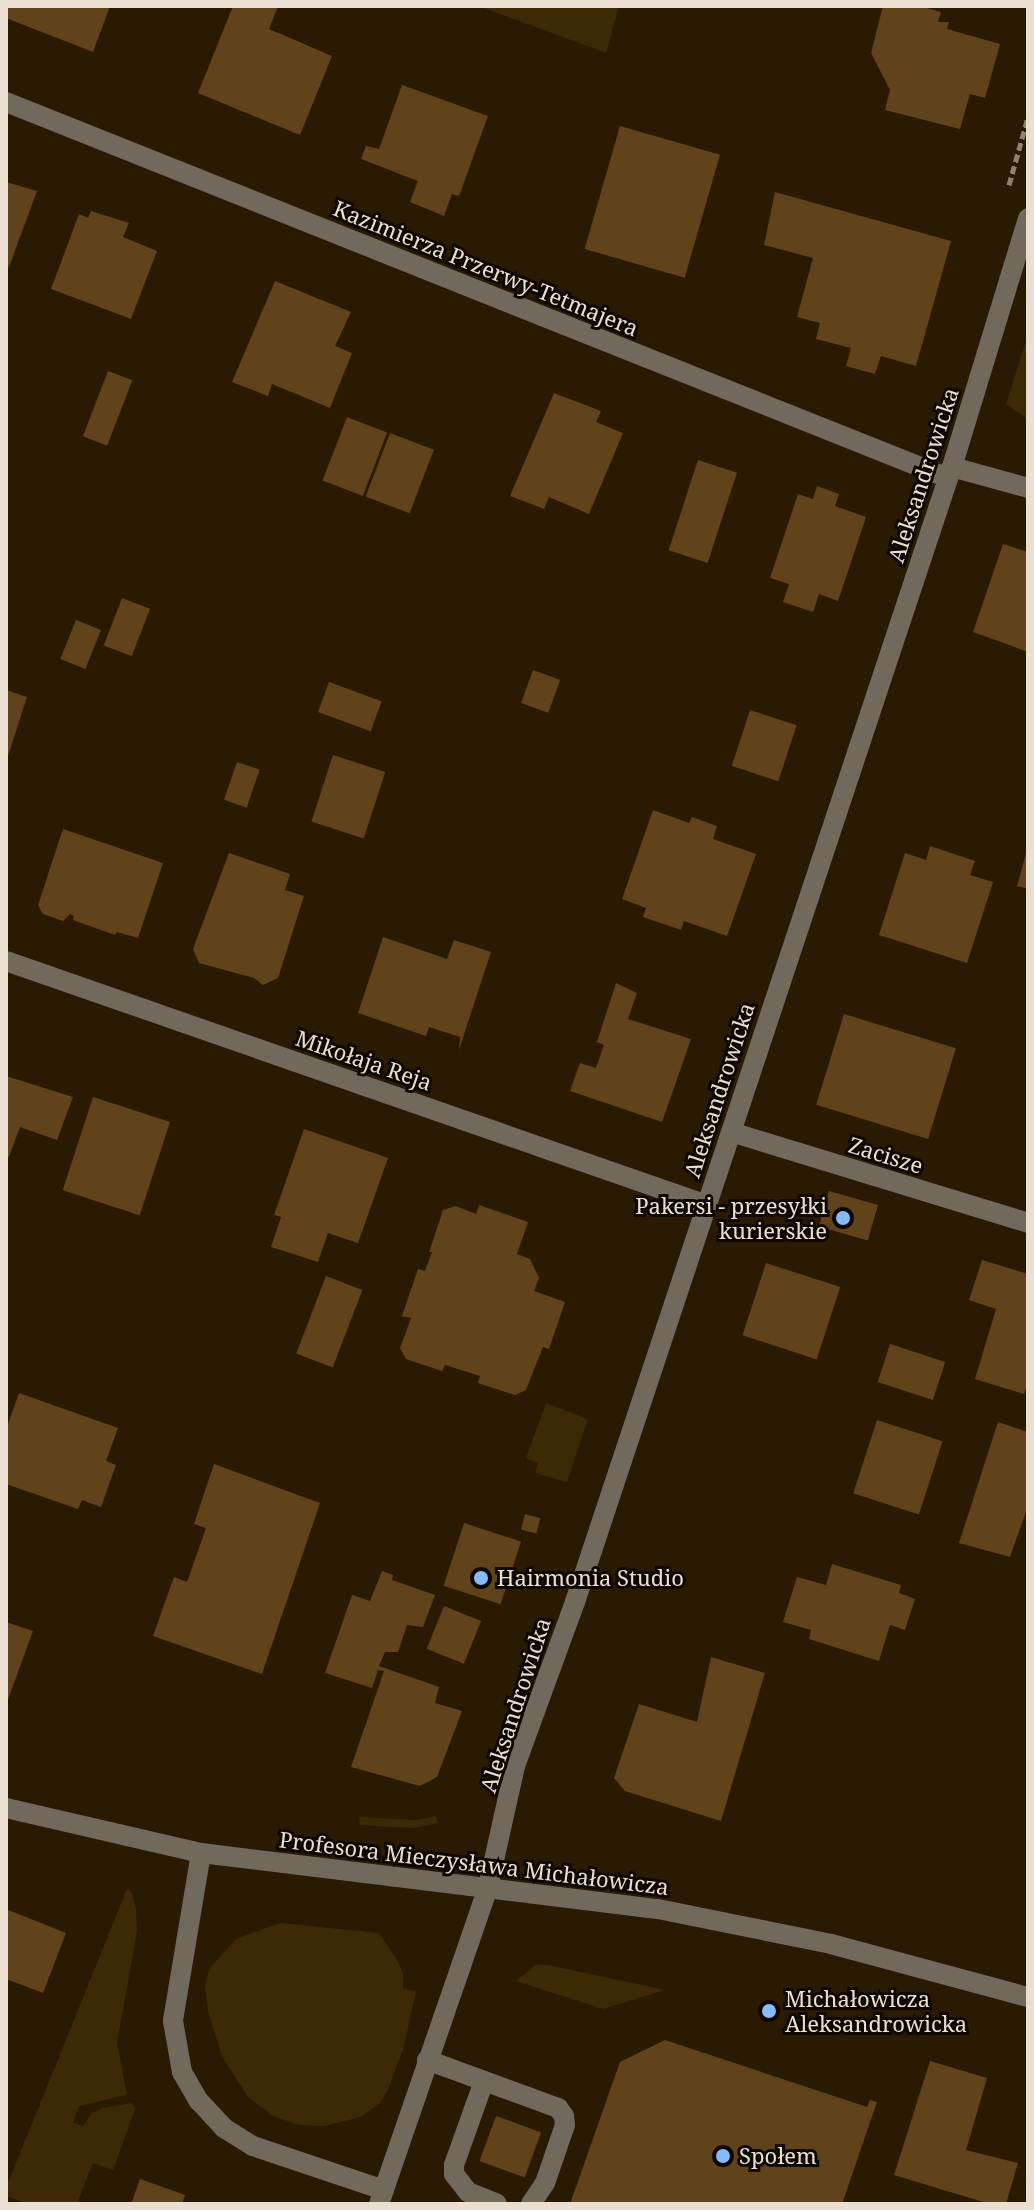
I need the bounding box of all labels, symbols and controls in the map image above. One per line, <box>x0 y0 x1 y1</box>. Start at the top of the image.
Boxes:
street label: Kazimierza Przerwy-Tetmajera <box>330 195 642 341</box>
street label: Aleksandrowicka <box>882 384 964 566</box>
street label: Aleksandrowicka <box>678 999 760 1181</box>
street label: Mikołaja Reja <box>292 1024 436 1096</box>
street label: Zacisze <box>846 1131 926 1179</box>
place label: Pakersi - przesyłki kurierskie <box>635 1192 827 1244</box>
marker: Pakersi - przesyłki kurierskie <box>834 1209 852 1227</box>
place label: Hairmonia Studio <box>497 1565 684 1591</box>
marker: Hairmonia Studio <box>472 1569 490 1587</box>
street label: Aleksandrowicka <box>474 1614 556 1796</box>
street label: Profesora Mieczysława Michałowicza <box>278 1826 670 1900</box>
place label: Michałowicza Aleksandrowicka <box>785 1985 967 2036</box>
marker: Michałowicza Aleksandrowicka <box>760 2002 778 2020</box>
place label: Społem <box>739 2143 817 2169</box>
marker: Społem <box>714 2147 732 2165</box>

